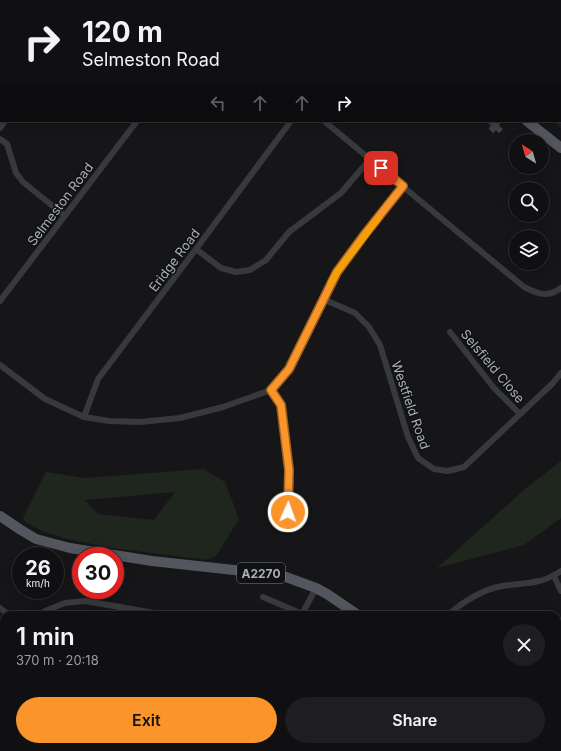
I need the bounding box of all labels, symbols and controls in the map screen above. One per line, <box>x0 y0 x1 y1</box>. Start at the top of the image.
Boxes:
text: 120 m <box>82 15 163 49</box>
icon: right <box>16 16 68 68</box>
text: Selmeston Road <box>82 49 220 70</box>
icon: left <box>207 92 229 114</box>
icon: ahead <box>249 92 271 114</box>
icon: ahead <box>291 92 313 114</box>
icon: right <box>333 92 355 114</box>
north arrow <box>509 134 549 174</box>
map controls <box>509 134 549 270</box>
pin <box>364 151 398 185</box>
icon: arrive <box>370 157 392 179</box>
street label: Selmeston Road <box>24 159 96 249</box>
button: search <box>509 182 549 222</box>
street label: Eridge Road <box>145 225 203 295</box>
button: layers <box>509 230 549 270</box>
street label: Selsfield Close <box>458 326 528 406</box>
street label: Westfield Road <box>388 359 434 451</box>
position arrow <box>267 491 309 533</box>
speed limit sign: 30 <box>72 547 124 599</box>
text: 26 <box>25 556 51 580</box>
road number: A2270 <box>237 563 285 583</box>
text: km/h <box>26 577 50 589</box>
text: 1 min <box>16 622 75 651</box>
button: close <box>503 624 545 666</box>
text: 370 m · 20:18 <box>16 652 99 668</box>
button: Exit <box>16 697 277 743</box>
button: Share <box>285 697 545 743</box>

